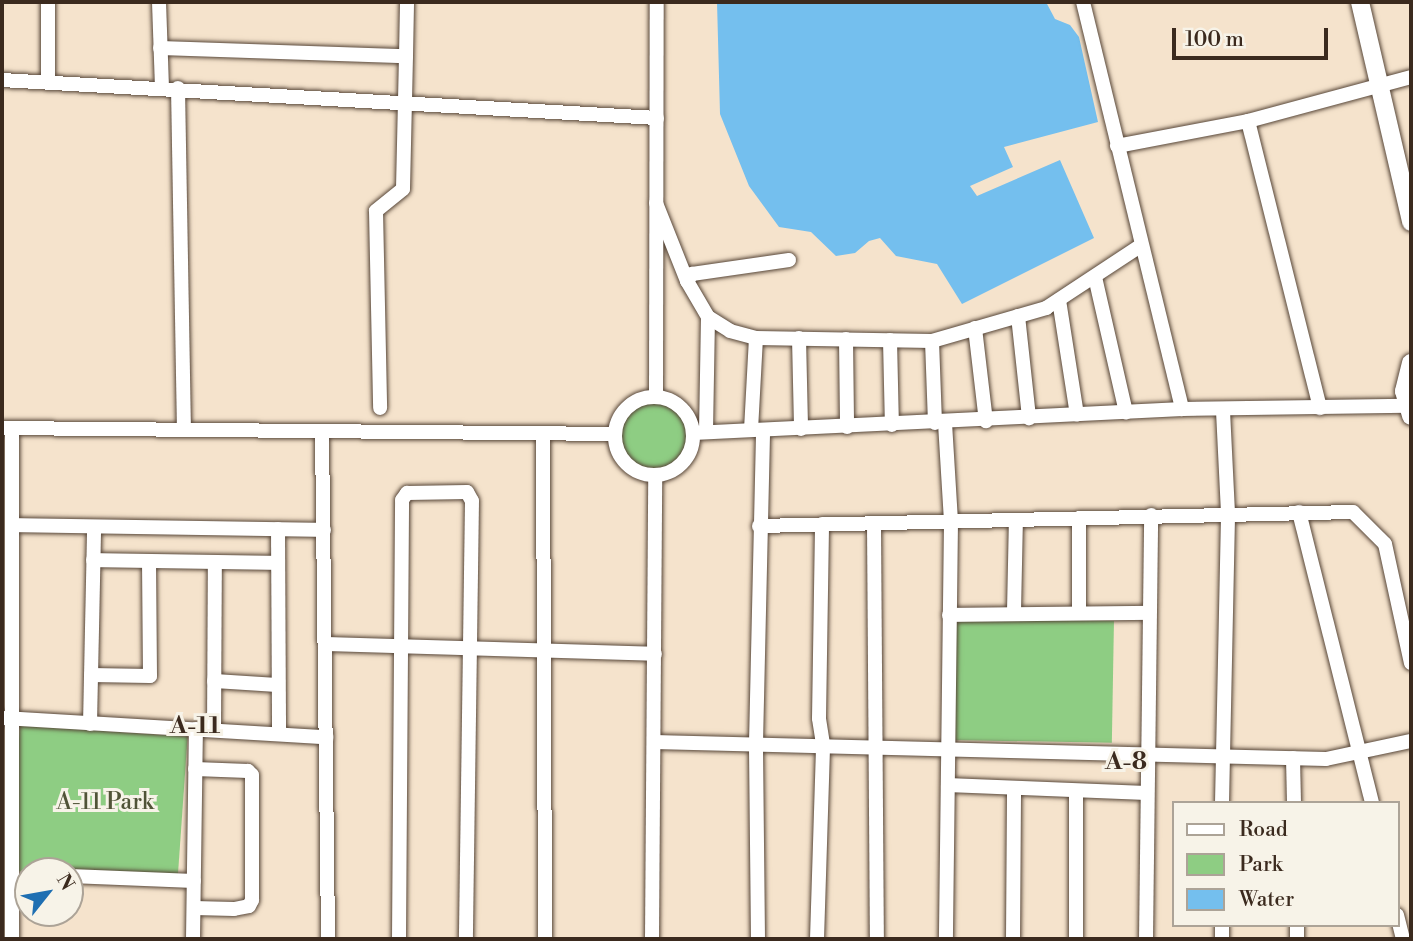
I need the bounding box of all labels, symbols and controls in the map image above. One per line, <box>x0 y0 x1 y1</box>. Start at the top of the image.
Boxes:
scale bar <box>1175 14 1331 58</box>
text: 100 m <box>1185 27 1244 53</box>
district label: A-11 <box>170 713 220 741</box>
district label: A-8 <box>1105 749 1147 777</box>
park label: A-11 Park <box>56 788 154 816</box>
legend <box>1172 801 1399 927</box>
text: Road <box>1239 817 1288 843</box>
text: Park <box>1239 852 1283 878</box>
north arrow <box>14 857 84 927</box>
text: N <box>51 870 79 895</box>
text: Water <box>1239 887 1294 913</box>

